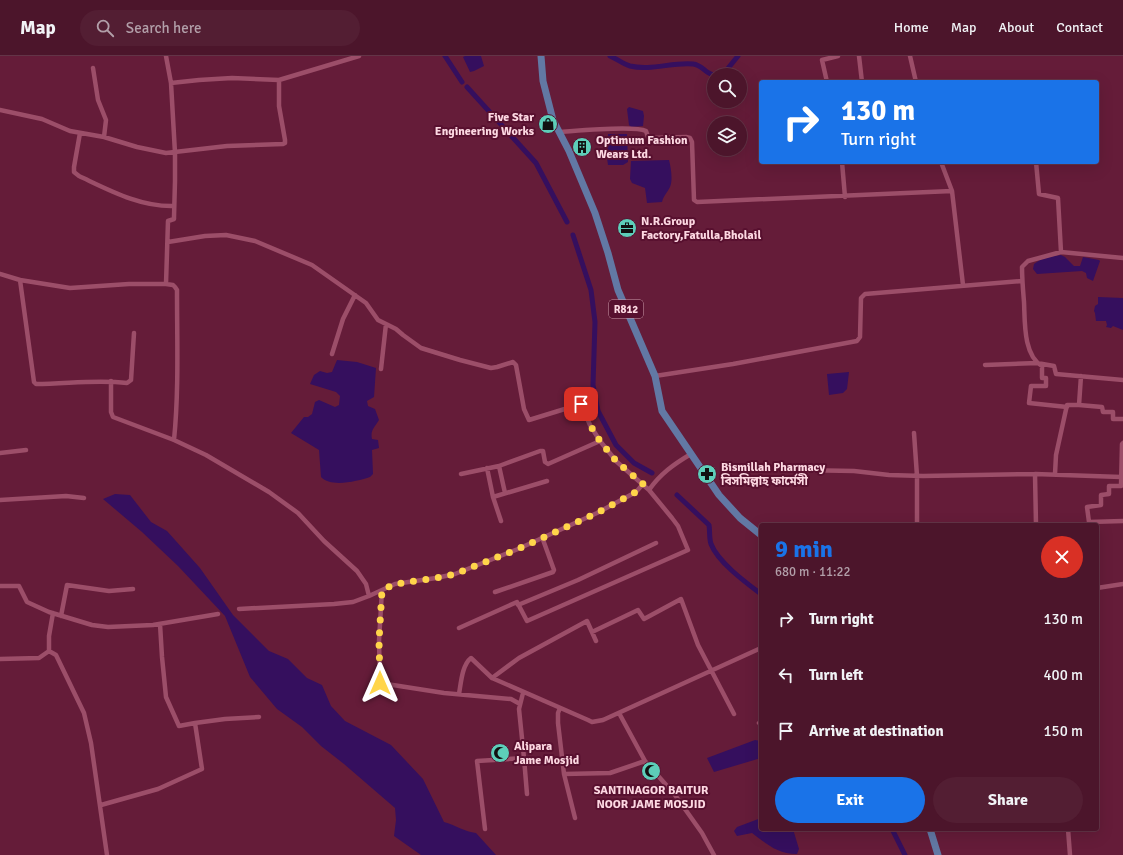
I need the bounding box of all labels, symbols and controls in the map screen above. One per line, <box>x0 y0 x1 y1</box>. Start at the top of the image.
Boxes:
search box <box>80 10 360 46</box>
text: Map <box>20 16 56 40</box>
icon: search <box>94 17 116 39</box>
text: Search here <box>126 19 201 37</box>
text: Home <box>894 19 929 36</box>
text: Map <box>951 19 976 36</box>
text: About <box>998 19 1034 36</box>
text: Contact <box>1056 19 1103 36</box>
map controls <box>707 68 747 156</box>
button: search <box>707 68 747 108</box>
text: 130 m <box>841 94 915 128</box>
icon: right <box>775 96 827 148</box>
place label: Five Star Engineering Works <box>435 110 535 139</box>
shop icon: Five Star Engineering Works <box>537 113 559 135</box>
button: layers <box>707 116 747 156</box>
text: Turn right <box>841 128 916 150</box>
place label: Optimum Fashion Wears Ltd. <box>596 133 688 162</box>
building icon: Optimum Fashion Wears Ltd. <box>571 136 593 158</box>
place label: N.R.Group Factory,Fatulla,Bholail <box>641 214 761 243</box>
office icon: N.R.Group Factory,Fatulla,Bholail <box>616 217 638 239</box>
road number: R812 <box>609 300 643 318</box>
pin <box>564 387 598 421</box>
icon: arrive <box>570 393 592 415</box>
place label: Bismillah Pharmacy বিসমিল্লাহ ফার্মেসী <box>720 460 825 489</box>
pharmacy icon: Bismillah Pharmacy বিসমিল্লাহ ফার্মেসী <box>696 463 718 485</box>
text: 9 min <box>775 534 833 564</box>
button: close <box>1041 536 1083 578</box>
text: 680 m · 11:22 <box>775 564 851 580</box>
icon: right <box>775 608 797 630</box>
text: Turn right <box>809 610 874 628</box>
text: 130 m <box>1043 610 1083 628</box>
position arrow <box>359 662 401 704</box>
icon: left <box>775 664 797 686</box>
text: Turn left <box>809 666 863 684</box>
text: 400 m <box>1043 666 1083 684</box>
icon: arrive <box>775 720 797 742</box>
text: Arrive at destination <box>809 722 944 740</box>
text: 150 m <box>1043 722 1083 740</box>
place label: Alipara Jame Mosjid <box>514 739 580 768</box>
mosque icon: Alipara Jame Mosjid <box>489 742 511 764</box>
mosque icon: SANTINAGOR BAITUR NOOR JAME MOSJID <box>640 760 662 782</box>
button: Exit <box>775 777 925 823</box>
button: Share <box>933 777 1083 823</box>
place label: SANTINAGOR BAITUR NOOR JAME MOSJID <box>594 783 709 812</box>

